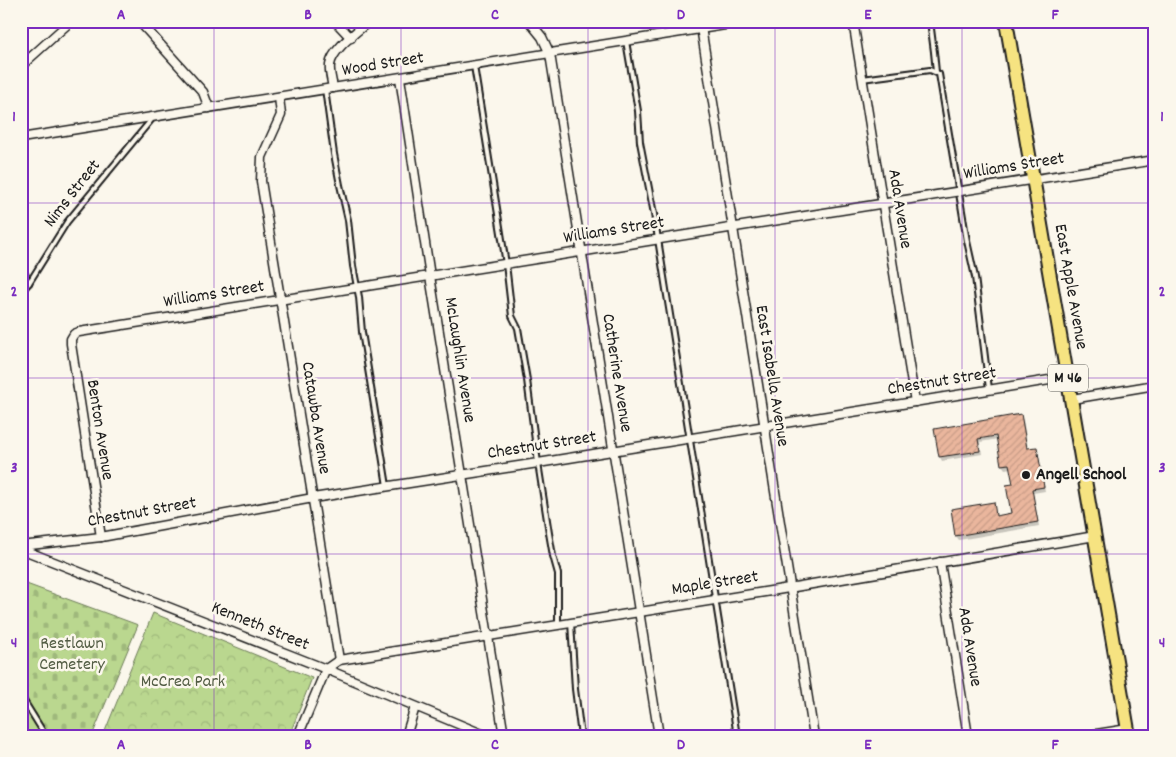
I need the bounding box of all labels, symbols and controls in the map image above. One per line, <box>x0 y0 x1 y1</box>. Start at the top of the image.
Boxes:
text: A <box>117 4 126 27</box>
text: B <box>304 4 312 27</box>
text: C <box>491 4 499 27</box>
text: D <box>677 4 686 27</box>
text: E <box>864 4 872 27</box>
text: F <box>1051 4 1059 27</box>
street label: Wood Street <box>340 46 426 84</box>
text: 1 <box>12 106 16 129</box>
text: 1 <box>1160 106 1164 129</box>
street label: Williams Street <box>962 147 1067 187</box>
street label: Nims Street <box>39 155 108 233</box>
street label: Ada Avenue <box>880 167 918 251</box>
street label: Williams Street <box>562 211 667 251</box>
street label: East Apple Avenue <box>1047 222 1093 352</box>
street label: Williams Street <box>162 275 267 315</box>
text: 2 <box>11 281 18 304</box>
text: 2 <box>1159 281 1166 304</box>
street label: McLaughlin Avenue <box>437 295 481 425</box>
street label: East Isabella Avenue <box>747 304 795 448</box>
street label: Catherine Avenue <box>594 312 638 434</box>
street label: Catawba Avenue <box>294 360 336 476</box>
street label: Chestnut Street <box>886 361 999 403</box>
road number: M 46 <box>1048 364 1088 392</box>
street label: Benton Avenue <box>79 378 119 482</box>
street label: Chestnut Street <box>486 425 599 467</box>
text: 3 <box>10 457 18 480</box>
text: 3 <box>1158 457 1166 480</box>
place label: Angell School <box>1036 463 1127 488</box>
marker: Angell School <box>1020 469 1032 481</box>
street label: Chestnut Street <box>86 491 199 535</box>
street label: Maple Street <box>670 565 760 603</box>
street label: Kenneth Street <box>207 596 313 658</box>
street label: Ada Avenue <box>950 605 988 689</box>
text: 4 <box>11 632 17 655</box>
park label: Restlawn Cemetery <box>39 632 106 678</box>
text: 4 <box>1159 632 1165 655</box>
park label: McCrea Park <box>141 670 225 695</box>
text: A <box>117 734 126 757</box>
text: B <box>304 734 312 757</box>
text: C <box>491 734 499 757</box>
text: D <box>677 734 686 757</box>
text: E <box>864 734 872 757</box>
text: F <box>1051 734 1059 757</box>

